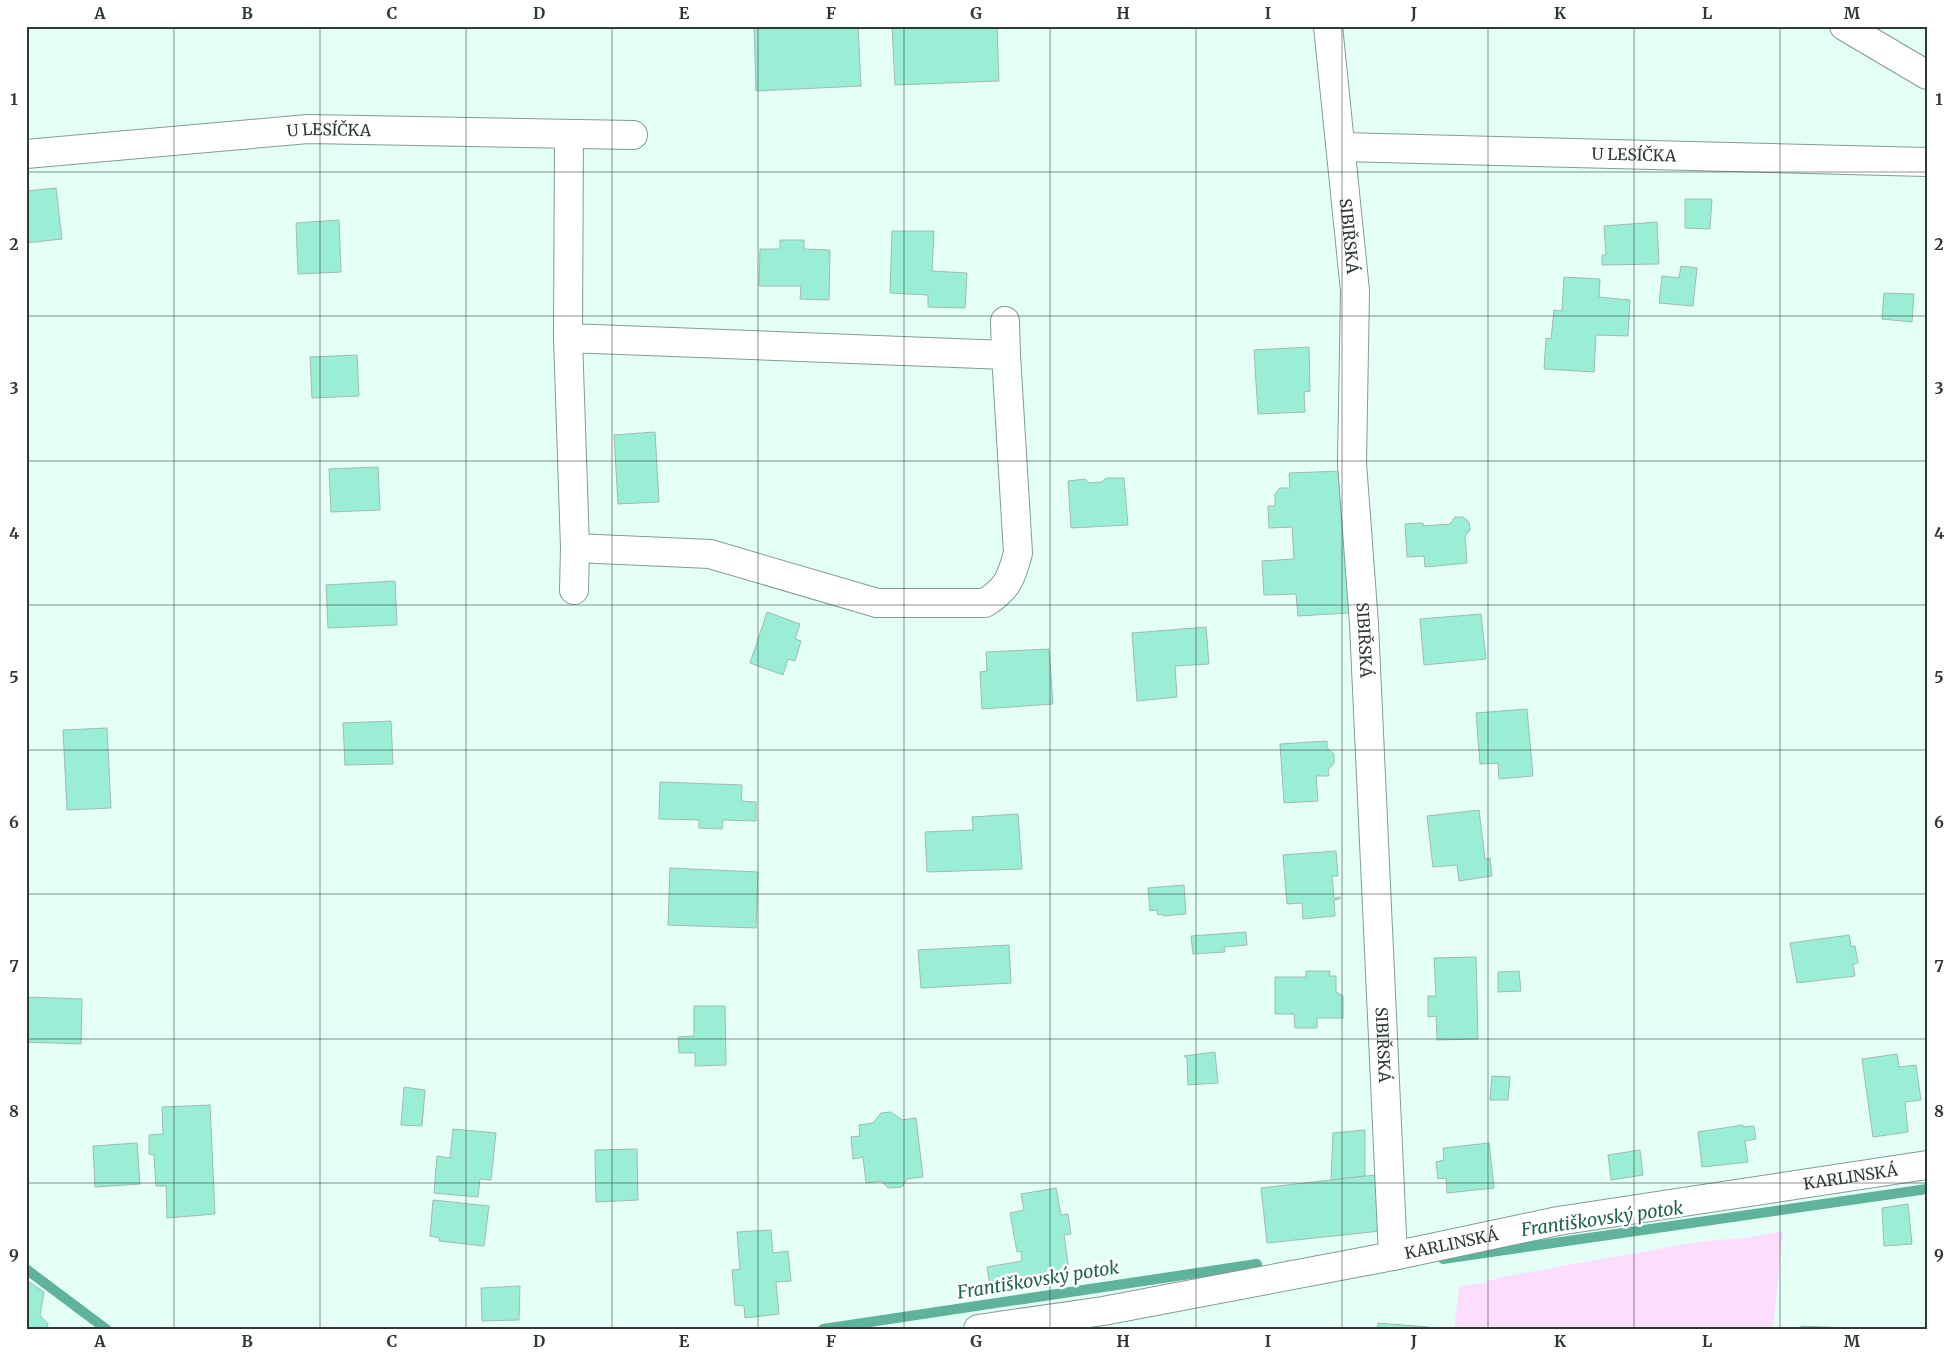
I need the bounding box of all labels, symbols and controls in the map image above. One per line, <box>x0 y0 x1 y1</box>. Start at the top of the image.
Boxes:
text: A <box>93 3 106 23</box>
text: B <box>241 3 253 23</box>
text: C <box>387 3 397 23</box>
text: D <box>533 3 545 23</box>
text: E <box>679 3 690 23</box>
text: F <box>826 3 836 23</box>
text: G <box>970 3 982 23</box>
text: H <box>1116 3 1130 23</box>
text: I <box>1265 3 1271 23</box>
text: J <box>1410 3 1417 23</box>
text: K <box>1554 3 1566 23</box>
text: L <box>1702 3 1712 23</box>
text: M <box>1844 3 1861 23</box>
text: 1 <box>10 89 18 109</box>
text: 1 <box>1935 89 1943 109</box>
street label: U LESÍČKA <box>286 119 372 141</box>
street label: U LESÍČKA <box>1591 143 1677 166</box>
street label: SIBIŘSKÁ <box>1336 197 1363 275</box>
text: 2 <box>9 234 19 254</box>
text: 2 <box>1934 234 1944 254</box>
text: 3 <box>9 378 19 398</box>
text: 3 <box>1934 378 1944 398</box>
text: 4 <box>9 523 19 543</box>
text: 4 <box>1934 523 1944 543</box>
street label: SIBIŘSKÁ <box>1352 602 1376 679</box>
text: 5 <box>9 667 19 687</box>
text: 5 <box>1934 667 1944 687</box>
text: 6 <box>9 812 19 832</box>
text: 6 <box>1934 812 1944 832</box>
text: 7 <box>9 956 19 976</box>
text: 7 <box>1934 956 1944 976</box>
street label: SIBIŘSKÁ <box>1372 1007 1395 1084</box>
text: 8 <box>9 1101 19 1121</box>
text: 8 <box>1934 1101 1944 1121</box>
street label: KARLINSKÁ <box>1802 1159 1900 1194</box>
water label: Františkovský potok <box>1518 1196 1685 1241</box>
street label: KARLINSKÁ <box>1403 1224 1501 1263</box>
text: 9 <box>9 1245 19 1265</box>
text: 9 <box>1934 1245 1944 1265</box>
water label: Františkovský potok <box>954 1255 1121 1304</box>
text: A <box>93 1331 106 1351</box>
text: B <box>241 1331 253 1351</box>
text: C <box>387 1331 397 1351</box>
text: D <box>533 1331 545 1351</box>
text: E <box>679 1331 690 1351</box>
text: F <box>826 1331 836 1351</box>
text: G <box>970 1331 982 1351</box>
text: H <box>1116 1331 1130 1351</box>
text: I <box>1265 1331 1271 1351</box>
text: J <box>1410 1331 1417 1351</box>
text: K <box>1554 1331 1566 1351</box>
text: L <box>1702 1331 1712 1351</box>
text: M <box>1844 1331 1861 1351</box>

